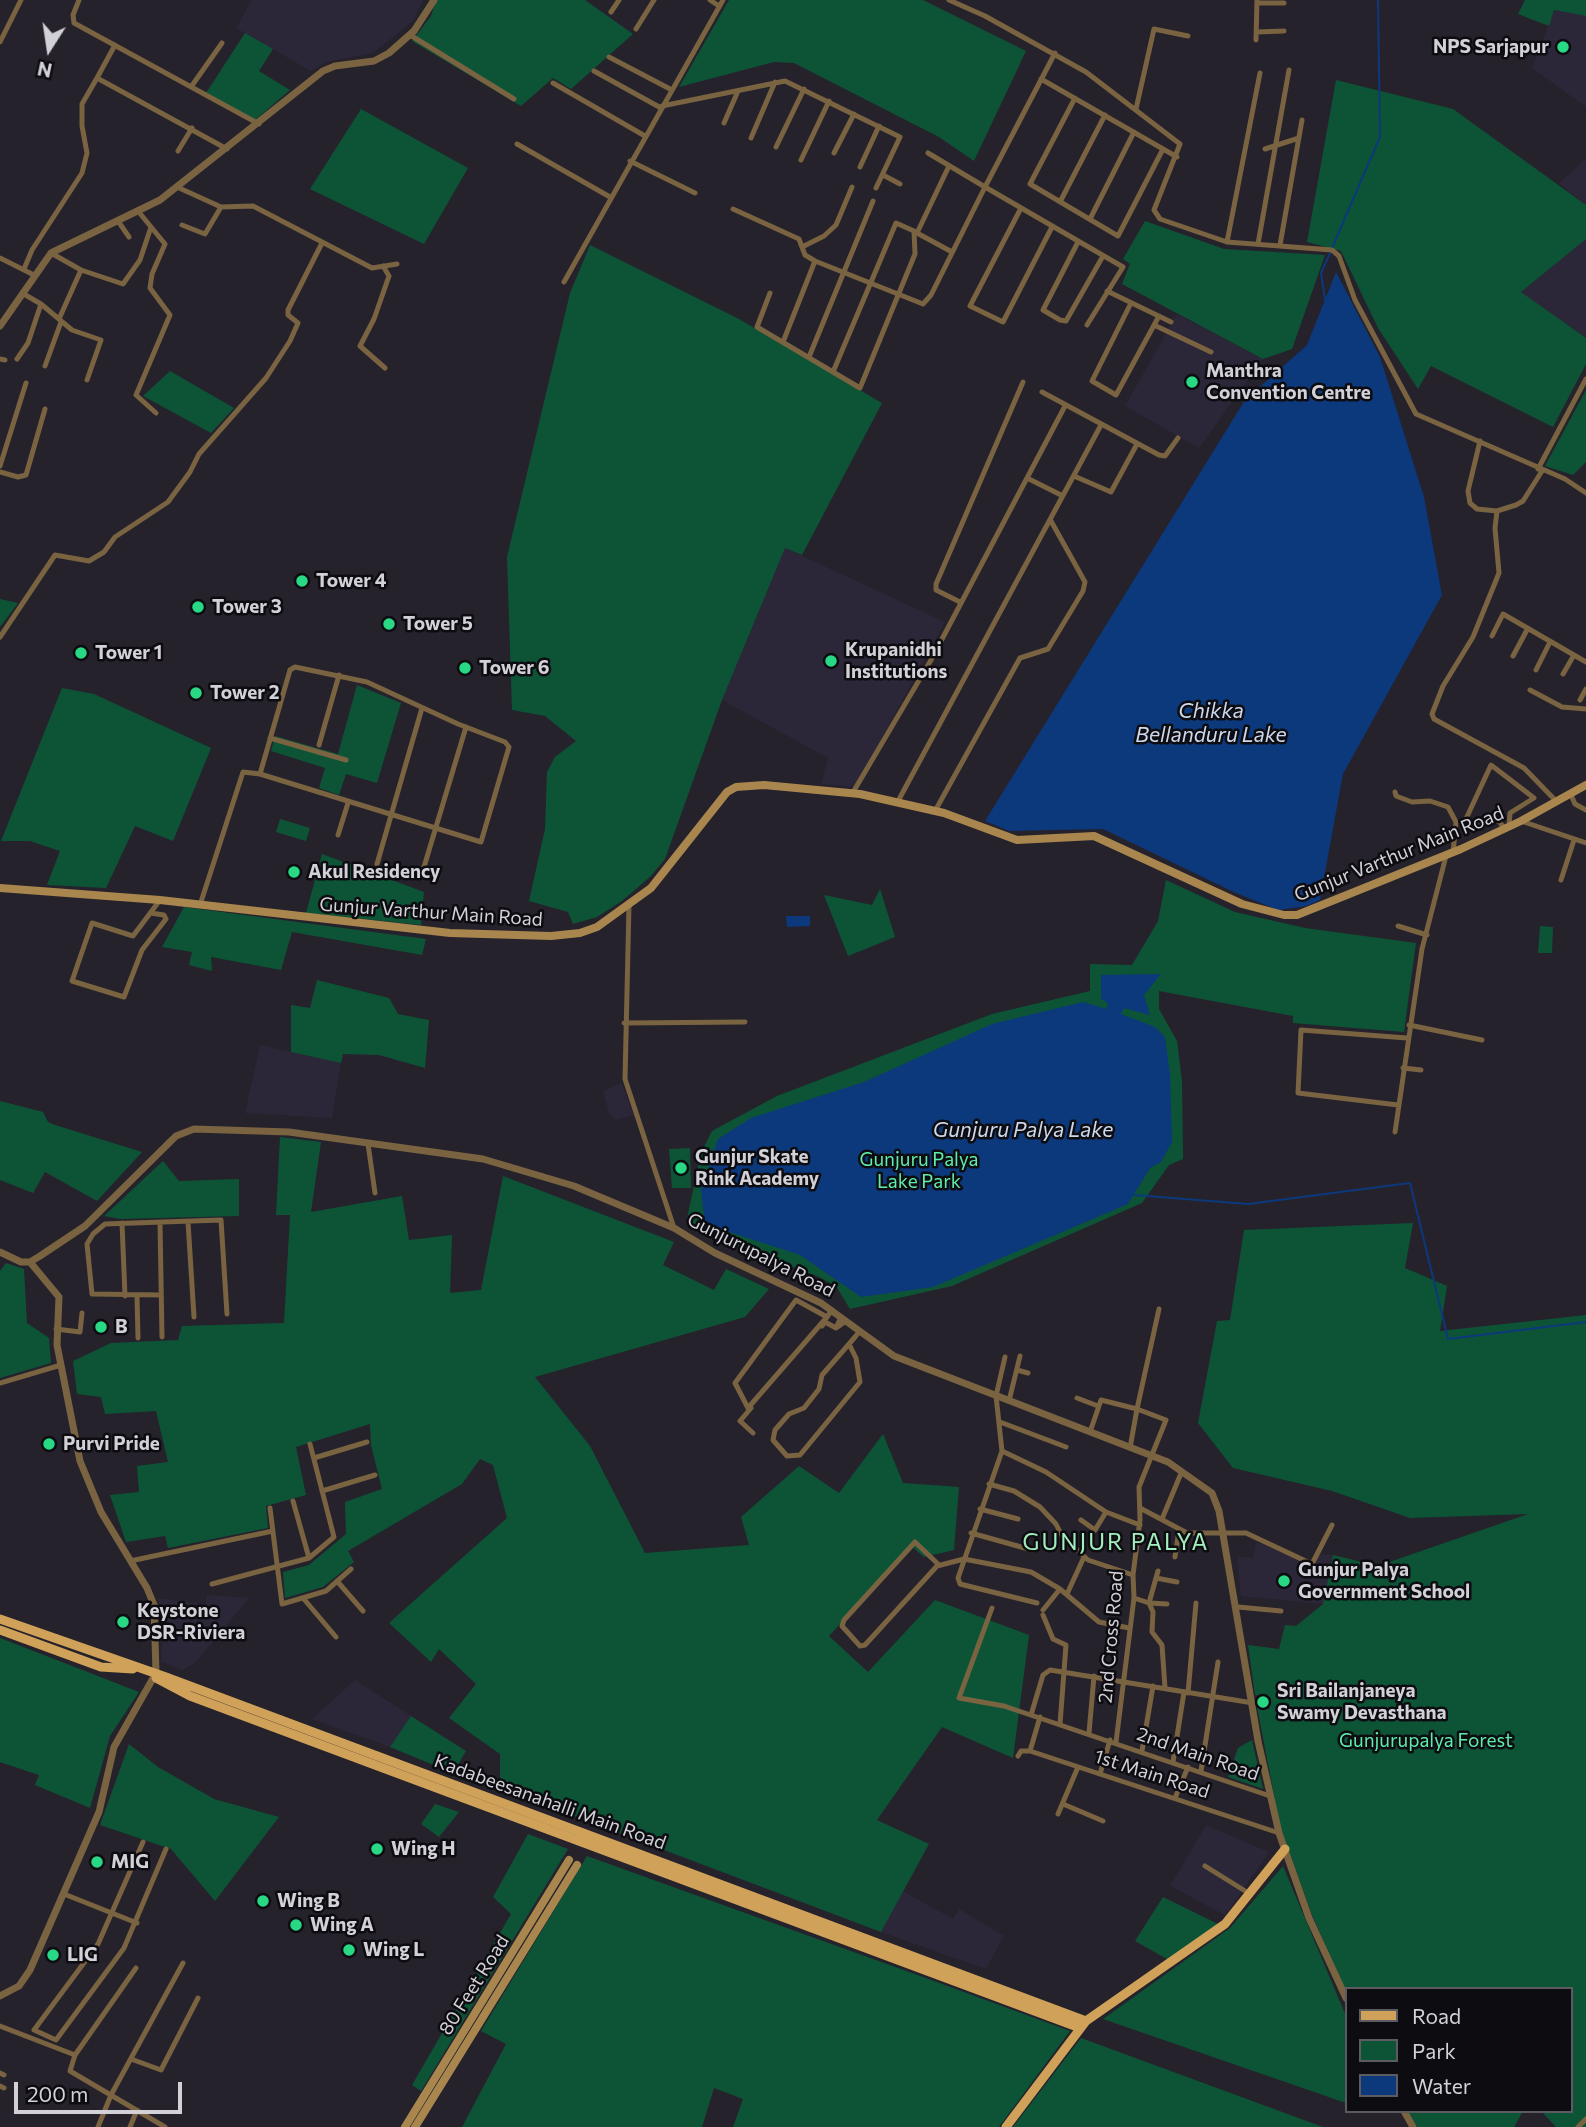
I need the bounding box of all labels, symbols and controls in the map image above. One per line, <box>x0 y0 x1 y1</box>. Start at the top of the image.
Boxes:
north arrow <box>14 14 84 84</box>
place label: NPS Sarjapur <box>1433 36 1549 58</box>
marker: NPS Sarjapur <box>1555 39 1571 55</box>
text: N <box>35 57 54 83</box>
place label: Manthra Convention Centre <box>1206 360 1371 404</box>
marker: Manthra Convention Centre <box>1184 374 1200 390</box>
place label: Tower 4 <box>316 570 386 592</box>
marker: Tower 4 <box>294 573 310 589</box>
place label: Tower 3 <box>212 596 282 618</box>
marker: Tower 3 <box>190 599 206 615</box>
place label: Tower 5 <box>403 613 473 635</box>
marker: Tower 5 <box>381 616 397 632</box>
place label: Krupanidhi Institutions <box>845 639 947 683</box>
place label: Tower 1 <box>95 642 162 664</box>
marker: Tower 1 <box>73 645 89 661</box>
marker: Krupanidhi Institutions <box>823 653 839 669</box>
place label: Tower 6 <box>479 657 549 679</box>
marker: Tower 6 <box>457 660 473 676</box>
place label: Tower 2 <box>210 682 279 704</box>
marker: Tower 2 <box>188 685 204 701</box>
water label: Chikka Bellanduru Lake <box>1135 698 1287 748</box>
street label: Gunjur Varthur Main Road <box>1291 801 1507 907</box>
place label: Akul Residency <box>308 861 441 883</box>
marker: Akul Residency <box>286 864 302 880</box>
street label: Gunjur Varthur Main Road <box>319 893 543 931</box>
water label: Gunjuru Palya Lake <box>933 1117 1113 1143</box>
place label: Gunjur Skate Rink Academy <box>695 1146 819 1190</box>
park label: Gunjuru Palya Lake Park <box>860 1149 978 1193</box>
marker: Gunjur Skate Rink Academy <box>673 1160 689 1176</box>
street label: Gunjurupalya Road <box>683 1208 839 1302</box>
place label: B <box>115 1316 128 1338</box>
marker: B <box>93 1319 109 1335</box>
place label: Purvi Pride <box>63 1433 160 1455</box>
marker: Purvi Pride <box>41 1436 57 1452</box>
district label: GUNJUR PALYA <box>1024 1528 1208 1556</box>
place label: Gunjur Palya Government School <box>1298 1559 1470 1603</box>
street label: 2nd Cross Road <box>1094 1570 1128 1704</box>
marker: Gunjur Palya Government School <box>1276 1573 1292 1589</box>
place label: Keystone DSR-Riviera <box>137 1600 245 1644</box>
marker: Keystone DSR-Riviera <box>115 1614 131 1630</box>
place label: Sri Bailanjaneya Swamy Devasthana <box>1277 1680 1446 1724</box>
marker: Sri Bailanjaneya Swamy Devasthana <box>1255 1694 1271 1710</box>
street label: 2nd Main Road <box>1134 1722 1262 1786</box>
park label: Gunjurupalya Forest <box>1339 1730 1513 1752</box>
street label: 1st Main Road <box>1091 1745 1213 1803</box>
street label: Kadabeesanahalli Main Road <box>431 1749 669 1855</box>
place label: Wing H <box>391 1838 455 1860</box>
marker: Wing H <box>369 1841 385 1857</box>
place label: MIG <box>111 1851 149 1873</box>
marker: MIG <box>89 1854 105 1870</box>
place label: Wing B <box>277 1890 340 1912</box>
marker: Wing B <box>255 1893 271 1909</box>
place label: Wing A <box>310 1914 374 1936</box>
marker: Wing A <box>288 1917 304 1933</box>
street label: 80 Feet Road <box>434 1931 514 2039</box>
place label: Wing L <box>363 1939 424 1961</box>
marker: Wing L <box>341 1942 357 1958</box>
place label: LIG <box>67 1944 98 1966</box>
marker: LIG <box>45 1947 61 1963</box>
legend <box>1344 1987 1572 2113</box>
text: Road <box>1412 2003 1461 2028</box>
text: Park <box>1412 2038 1456 2063</box>
scale bar <box>18 2068 186 2112</box>
text: Water <box>1412 2073 1471 2098</box>
text: 200 m <box>27 2081 88 2106</box>

